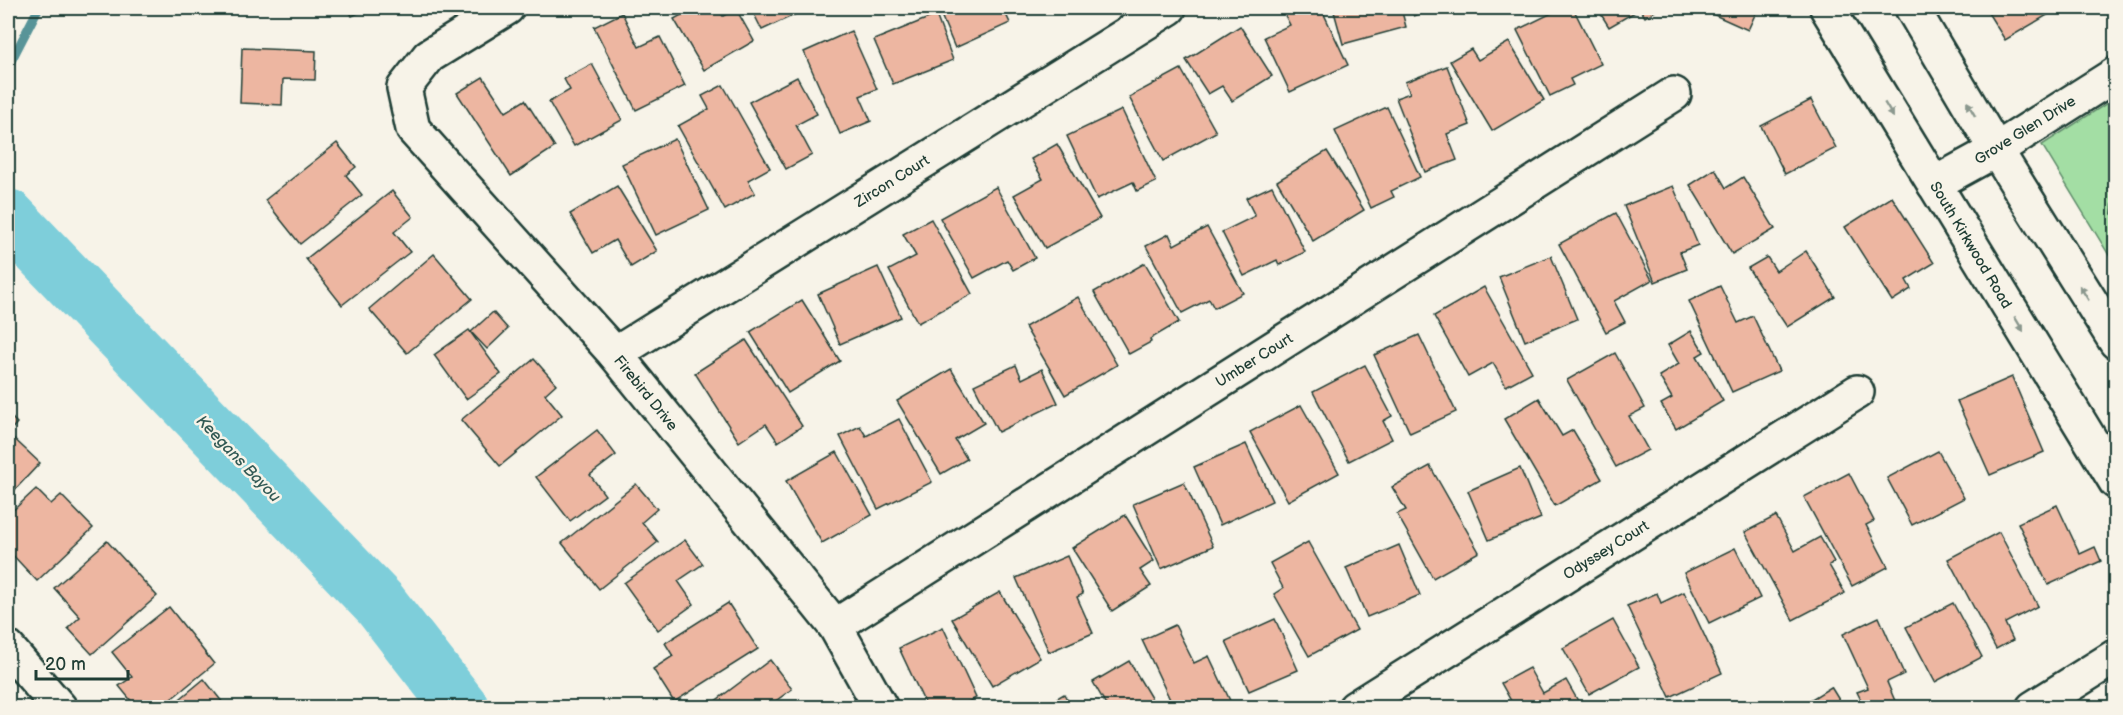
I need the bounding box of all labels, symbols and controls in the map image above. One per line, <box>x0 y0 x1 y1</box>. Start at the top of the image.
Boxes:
street label: Grove Glen Drive <box>1971 92 2080 169</box>
one-way arrow <box>1966 101 1977 117</box>
one-way arrow <box>1884 102 1895 118</box>
street label: Zircon Court <box>851 151 933 212</box>
street label: South Kirkwood Road <box>1925 178 2016 312</box>
one-way arrow <box>2079 285 2090 301</box>
one-way arrow <box>2014 316 2025 332</box>
street label: Umber Court <box>1212 329 1297 392</box>
street label: Firebird Drive <box>609 352 682 435</box>
water label: Keegans Bayou <box>192 412 284 506</box>
street label: Odyssey Court <box>1560 516 1653 584</box>
scale bar <box>36 643 128 681</box>
text: 20 m <box>45 654 86 675</box>

